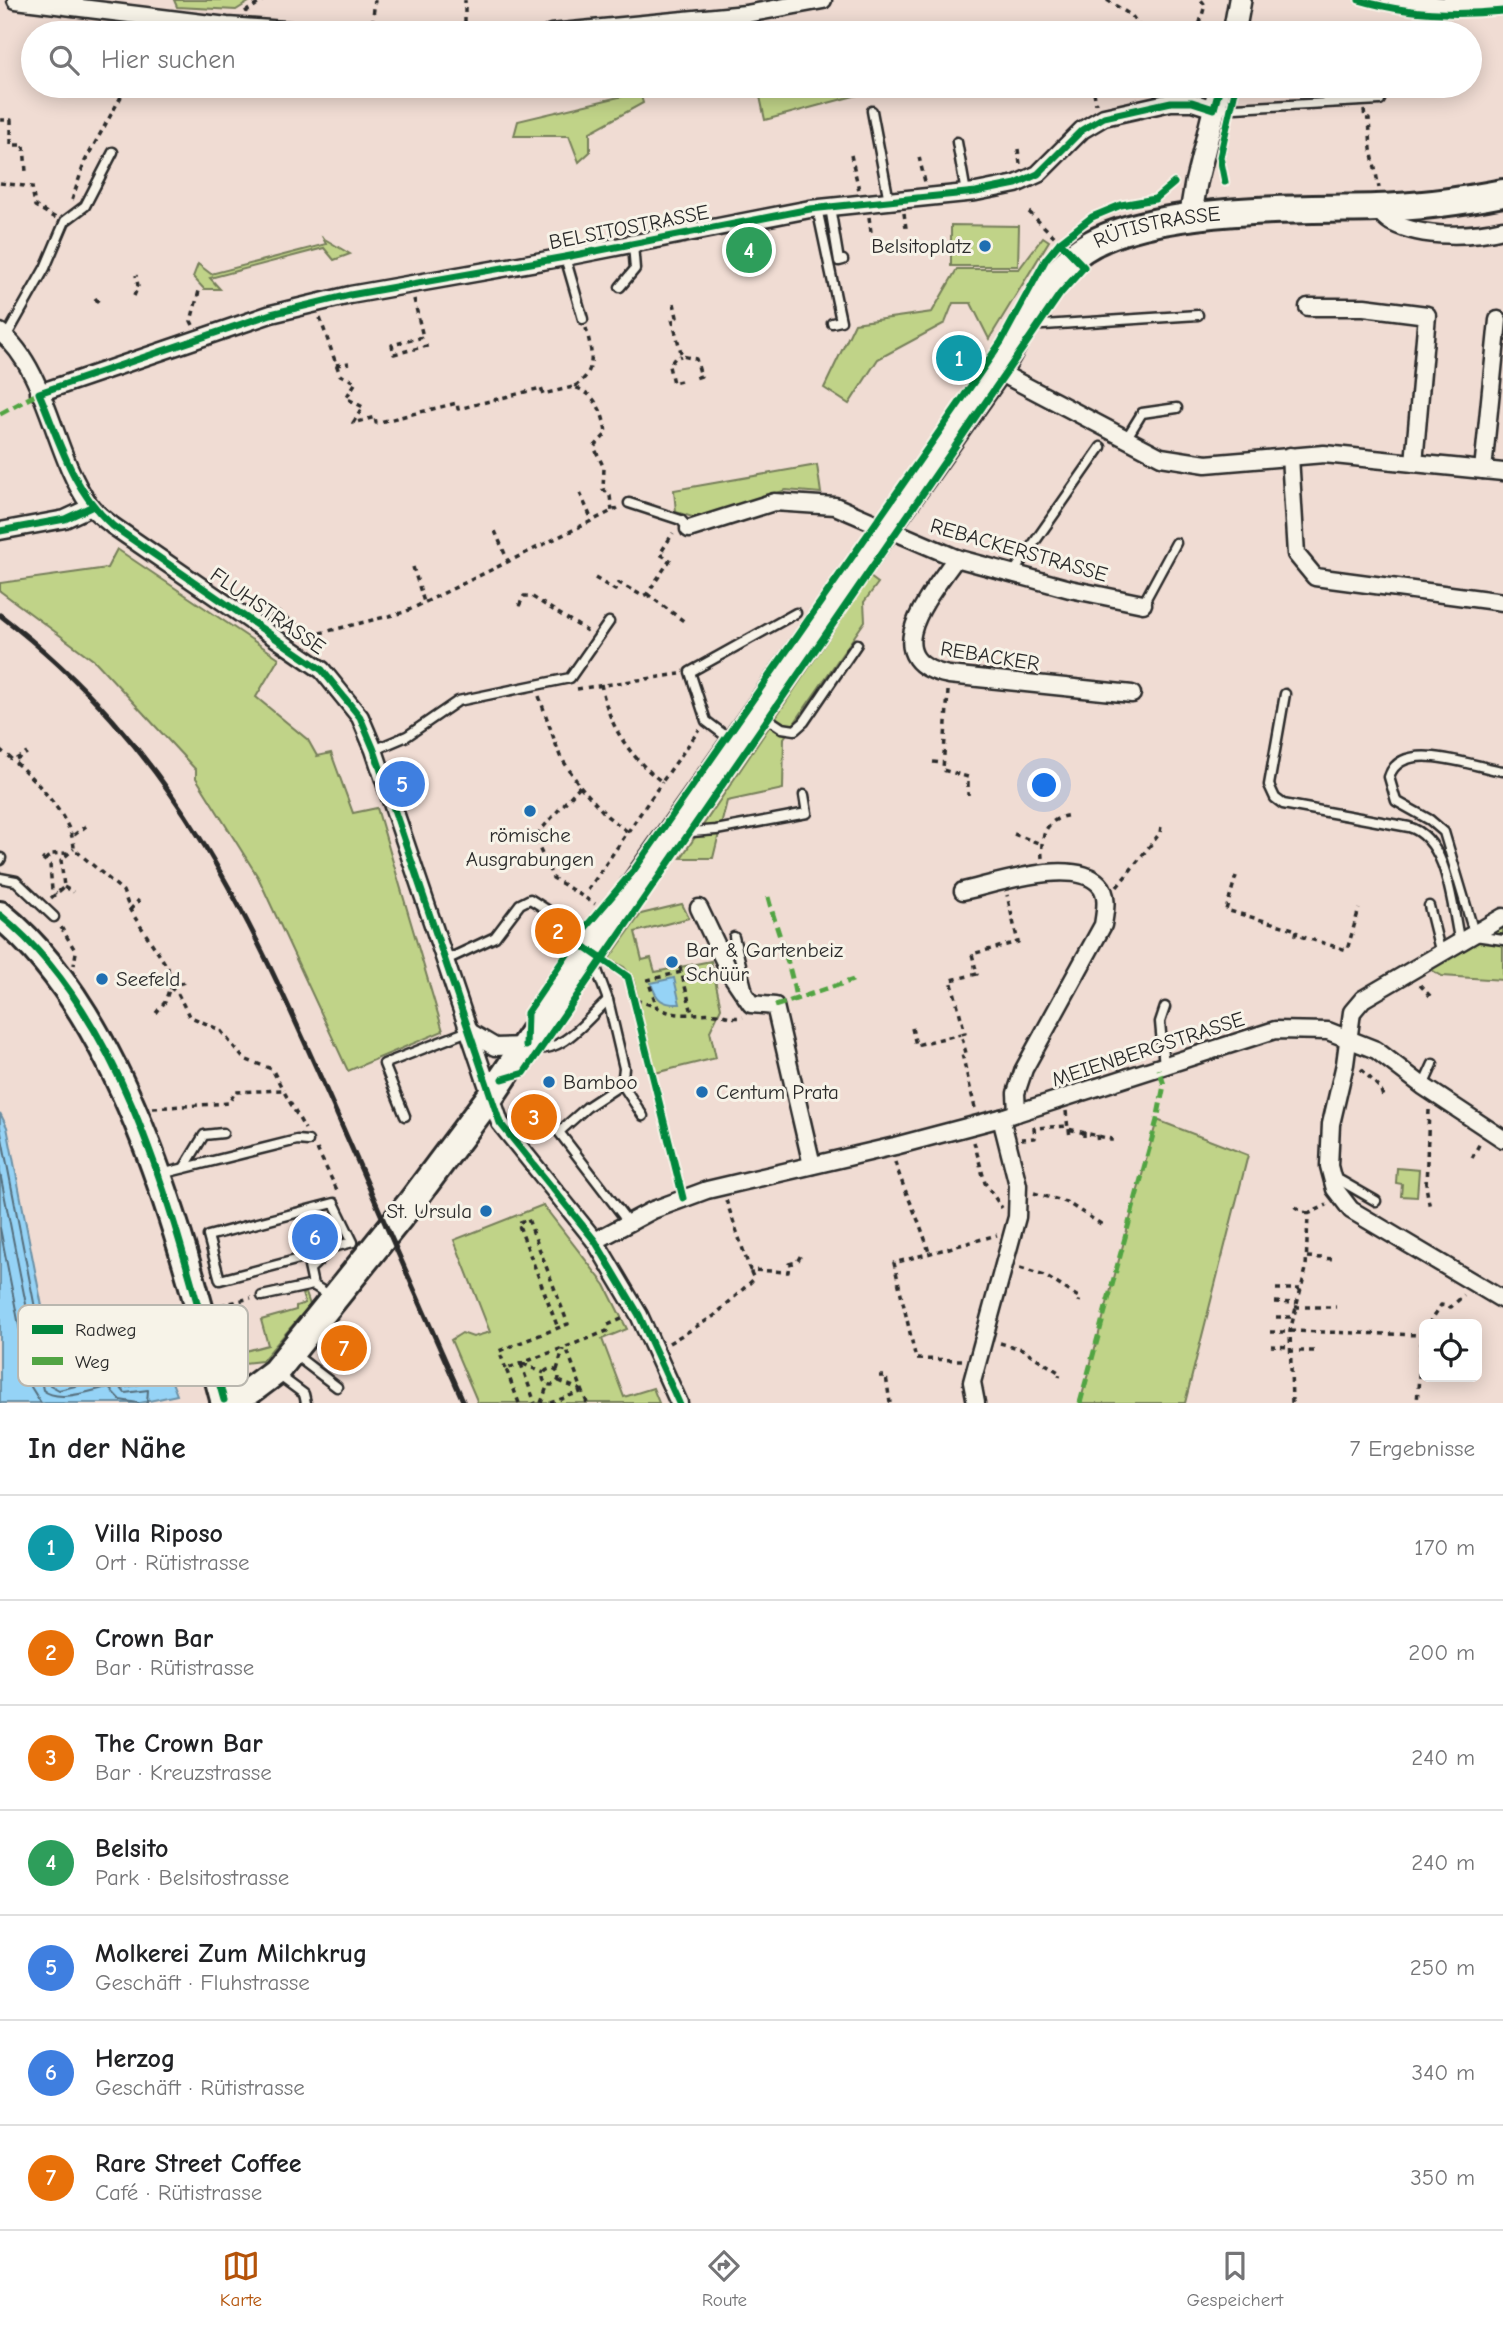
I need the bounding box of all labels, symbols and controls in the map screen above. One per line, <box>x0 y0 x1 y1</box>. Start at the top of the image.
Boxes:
search box <box>21 21 1482 98</box>
icon: search <box>45 41 83 79</box>
text: Hier suchen <box>101 45 236 75</box>
street label: BELSITOSTRASSE <box>547 200 711 254</box>
street label: RÜTISTRASSE <box>1090 201 1221 253</box>
pin: 4 <box>726 224 772 276</box>
place label: Belsitoplatz <box>871 234 971 258</box>
marker: Belsitoplatz <box>977 238 993 254</box>
pin: 1 <box>936 332 982 384</box>
street label: REBACKERSTRASSE <box>928 513 1110 587</box>
street label: FLUHSTRASSE <box>206 563 330 659</box>
street label: REBACKER <box>939 636 1041 676</box>
pin: 5 <box>379 758 425 810</box>
your location <box>1027 768 1061 802</box>
marker: römische Ausgrabungen <box>522 803 538 819</box>
place label: römische Ausgrabungen <box>466 823 594 871</box>
pin: 2 <box>535 905 581 957</box>
place label: Bar & Gartenbeiz Schüür <box>686 938 843 986</box>
marker: Bar & Gartenbeiz Schüür <box>664 954 680 970</box>
place label: Seefeld <box>116 967 180 991</box>
marker: Seefeld <box>94 971 110 987</box>
street label: MEIENBERGSTRASSE <box>1049 1006 1247 1092</box>
place label: Bamboo <box>563 1070 638 1094</box>
marker: Bamboo <box>541 1074 557 1090</box>
place label: Centum Prata <box>716 1080 839 1104</box>
marker: Centum Prata <box>694 1084 710 1100</box>
pin: 3 <box>511 1091 557 1143</box>
place label: St. Ursula <box>386 1199 472 1223</box>
marker: St. Ursula <box>478 1203 494 1219</box>
pin: 6 <box>292 1211 338 1263</box>
legend <box>18 1305 248 1386</box>
text: Radweg <box>75 1319 137 1341</box>
map controls <box>1419 1319 1482 1382</box>
button: locate <box>1419 1319 1482 1382</box>
pin: 7 <box>321 1322 367 1374</box>
text: Weg <box>75 1351 110 1373</box>
text: In der Nähe <box>28 1431 186 1466</box>
text: 7 Ergebnisse <box>1350 1435 1475 1462</box>
text: Villa Riposo <box>95 1519 223 1549</box>
text: 1 <box>46 1534 56 1561</box>
text: 170 m <box>1414 1534 1475 1561</box>
text: Ort · Rütistrasse <box>95 1549 249 1576</box>
text: Crown Bar <box>95 1624 213 1654</box>
text: 2 <box>45 1639 57 1666</box>
text: 200 m <box>1408 1639 1475 1666</box>
text: Bar · Rütistrasse <box>95 1654 254 1681</box>
text: The Crown Bar <box>95 1729 263 1759</box>
text: 3 <box>45 1744 57 1771</box>
text: 240 m <box>1411 1744 1475 1771</box>
text: Bar · Kreuzstrasse <box>95 1759 272 1786</box>
text: Belsito <box>95 1834 169 1864</box>
text: 4 <box>46 1849 56 1876</box>
text: 240 m <box>1411 1849 1475 1876</box>
text: Park · Belsitostrasse <box>95 1864 289 1891</box>
text: Molkerei Zum Milchkrug <box>95 1939 367 1969</box>
text: 5 <box>45 1954 57 1981</box>
text: 250 m <box>1410 1954 1475 1981</box>
text: Geschäft · Fluhstrasse <box>95 1969 310 1996</box>
text: Herzog <box>95 2044 175 2074</box>
text: 6 <box>45 2059 57 2086</box>
text: 340 m <box>1412 2059 1475 2086</box>
text: Geschäft · Rütistrasse <box>95 2074 305 2101</box>
text: Rare Street Coffee <box>95 2149 301 2179</box>
text: 7 <box>46 2164 56 2191</box>
text: 350 m <box>1410 2164 1475 2191</box>
text: Café · Rütistrasse <box>95 2179 262 2206</box>
tab: Karte <box>220 2247 262 2311</box>
tab: Route <box>702 2247 747 2311</box>
tab: Gespeichert <box>1186 2247 1283 2311</box>

